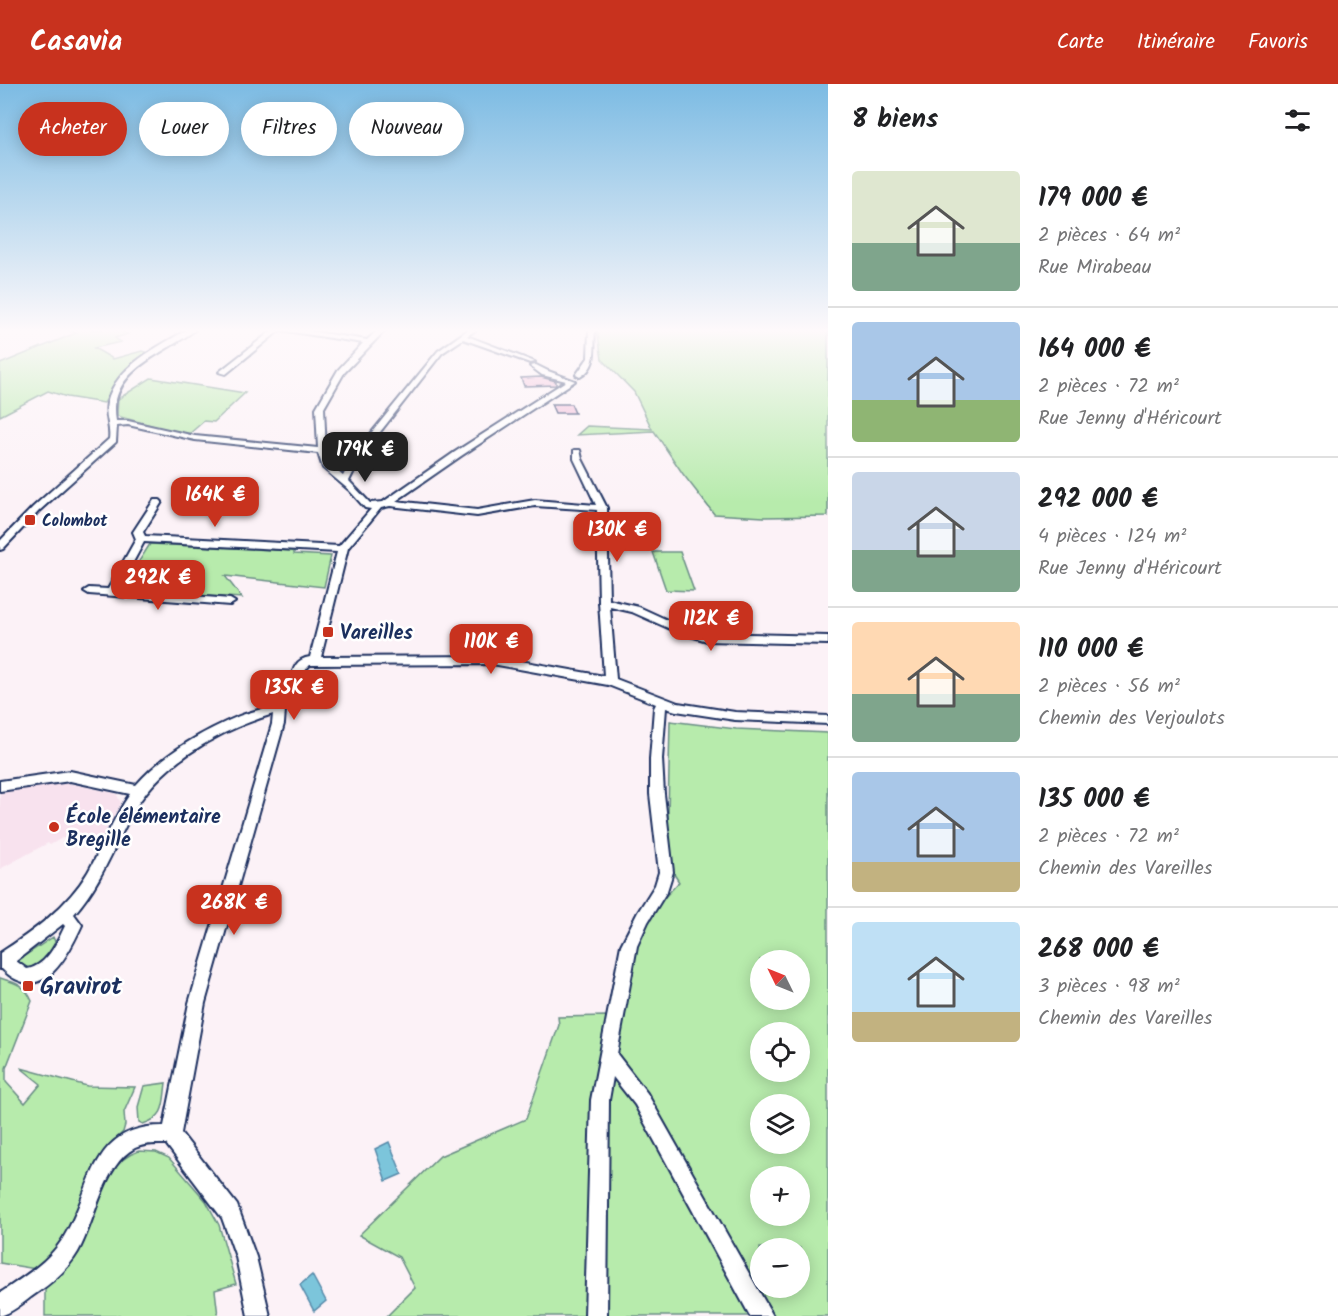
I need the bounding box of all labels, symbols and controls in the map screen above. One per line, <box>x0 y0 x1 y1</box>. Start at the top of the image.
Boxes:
text: Casavia <box>30 20 122 65</box>
text: Carte <box>1057 26 1104 59</box>
text: Itinéraire <box>1137 26 1215 59</box>
text: Favoris <box>1248 26 1308 59</box>
text: 8 biens <box>852 99 938 141</box>
chip: Acheter <box>18 102 127 156</box>
chip: Louer <box>139 102 229 156</box>
chip: Filtres <box>241 102 337 156</box>
chip: Nouveau <box>349 102 464 156</box>
icon: filters <box>1281 104 1314 137</box>
text: 179 000 € <box>1038 178 1148 220</box>
icon: home <box>900 195 972 267</box>
text: 2 pièces · 64 m² <box>1038 220 1180 252</box>
text: Rue Mirabeau <box>1038 252 1151 284</box>
text: 164 000 € <box>1038 329 1151 371</box>
icon: home <box>900 346 972 418</box>
text: 2 pièces · 72 m² <box>1038 371 1179 403</box>
text: Rue Jenny d'Héricourt <box>1038 403 1222 435</box>
pin: 179K € <box>316 432 414 483</box>
text: 179K € <box>336 435 394 467</box>
pin: 164K € <box>166 477 264 528</box>
text: 292 000 € <box>1038 479 1158 521</box>
text: 164K € <box>185 480 245 512</box>
icon: home <box>900 496 972 568</box>
place label: Colombot <box>42 509 108 534</box>
pin: 130K € <box>568 512 666 563</box>
marker: Colombot <box>23 513 37 527</box>
text: 130K € <box>587 515 647 547</box>
text: 4 pièces · 124 m² <box>1038 521 1186 553</box>
text: Rue Jenny d'Héricourt <box>1038 553 1222 585</box>
pin: 292K € <box>109 560 207 611</box>
text: 292K € <box>125 563 191 595</box>
pin: 112K € <box>662 601 760 652</box>
text: 112K € <box>683 604 739 636</box>
place label: Vareilles <box>340 618 413 650</box>
pin: 110K € <box>442 624 540 675</box>
marker: Vareilles <box>321 625 335 639</box>
text: 110K € <box>464 627 518 659</box>
text: 110 000 € <box>1038 629 1144 671</box>
icon: home <box>900 646 972 718</box>
pin: 135K € <box>245 670 343 721</box>
text: 2 pièces · 56 m² <box>1038 671 1180 703</box>
text: 135K € <box>264 673 324 705</box>
text: Chemin des Verjoulots <box>1038 703 1225 735</box>
text: 135 000 € <box>1038 779 1150 821</box>
icon: home <box>900 796 972 868</box>
place label: École élémentaire Bregille <box>66 802 221 857</box>
marker: École élémentaire Bregille <box>47 820 61 834</box>
text: 2 pièces · 72 m² <box>1038 821 1179 853</box>
text: Chemin des Vareilles <box>1038 853 1212 885</box>
pin: 268K € <box>185 885 283 936</box>
text: 268K € <box>201 888 267 920</box>
text: 268 000 € <box>1038 929 1159 971</box>
icon: home <box>900 946 972 1018</box>
north arrow <box>750 950 810 1010</box>
map controls <box>750 950 810 1298</box>
place label: Gravirot <box>40 968 123 1007</box>
text: 3 pièces · 98 m² <box>1038 971 1180 1003</box>
marker: Gravirot <box>21 979 35 993</box>
text: Chemin des Vareilles <box>1038 1003 1212 1035</box>
button: locate <box>750 1022 810 1082</box>
button: layers <box>750 1094 810 1154</box>
button: + <box>750 1166 810 1226</box>
button: − <box>750 1238 810 1298</box>

